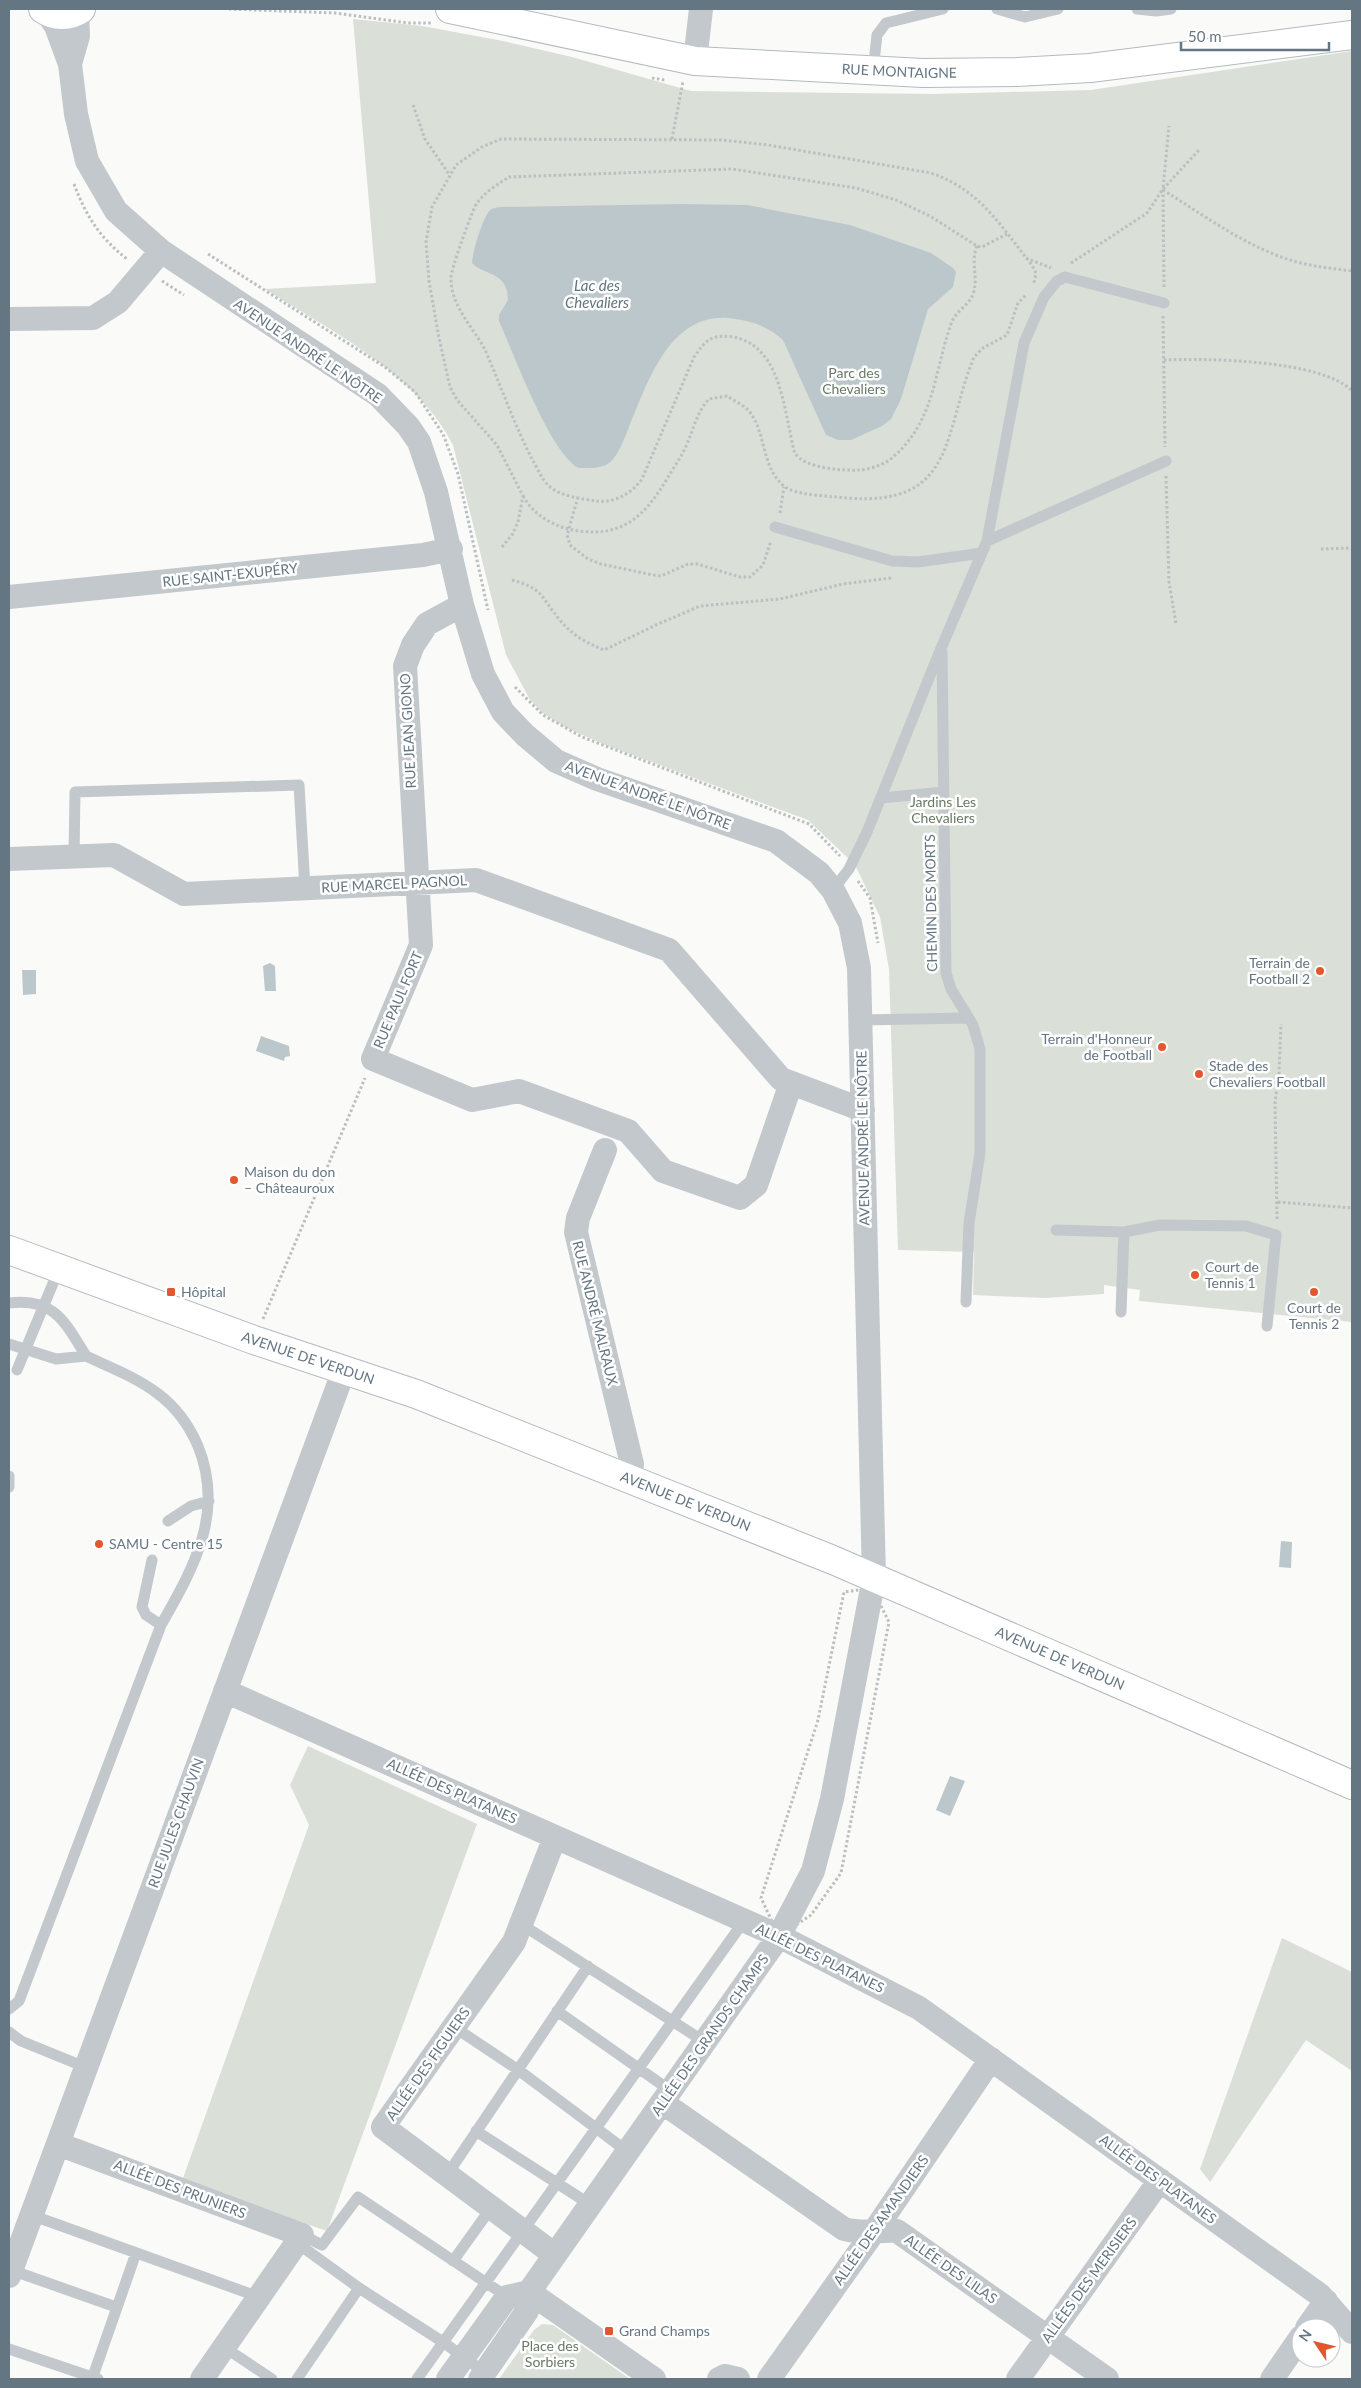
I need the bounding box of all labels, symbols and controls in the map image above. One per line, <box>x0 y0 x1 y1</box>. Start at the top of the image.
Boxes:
scale bar <box>1181 20 1328 52</box>
text: 50 m <box>1188 27 1222 45</box>
street label: RUE MONTAIGNE <box>841 60 957 81</box>
water label: Lac des Chevaliers <box>565 276 629 311</box>
street label: AVENUE ANDRÉ LE NÔTRE <box>231 295 386 407</box>
park label: Parc des Chevaliers <box>822 364 886 397</box>
street label: RUE SAINT-EXUPÉRY <box>161 559 299 590</box>
street label: RUE JEAN GIONO <box>396 673 419 789</box>
street label: AVENUE ANDRÉ LE NÔTRE <box>563 757 733 832</box>
park label: Jardins Les Chevaliers <box>910 793 976 826</box>
street label: CHEMIN DES MORTS <box>921 834 940 972</box>
street label: RUE MARCEL PAGNOL <box>321 871 467 896</box>
street label: RUE PAUL FORT <box>369 948 426 1051</box>
place label: Terrain de Football 2 <box>1249 954 1310 987</box>
marker: Terrain de Football 2 <box>1314 965 1326 977</box>
place label: Terrain d'Honneur de Football <box>1041 1030 1152 1063</box>
marker: Terrain d'Honneur de Football <box>1156 1041 1168 1053</box>
street label: AVENUE ANDRÉ LE NÔTRE <box>852 1050 873 1226</box>
place label: Stade des Chevaliers Football <box>1209 1057 1326 1090</box>
marker: Stade des Chevaliers Football <box>1193 1068 1205 1080</box>
place label: Maison du don – Châteauroux <box>244 1163 335 1196</box>
marker: Maison du don – Châteauroux <box>228 1174 240 1186</box>
street label: RUE ANDRÉ MALRAUX <box>569 1239 622 1387</box>
place label: Court de Tennis 1 <box>1205 1258 1259 1291</box>
marker: Court de Tennis 1 <box>1189 1269 1201 1281</box>
place label: Hôpital <box>181 1283 226 1300</box>
marker: Hôpital <box>165 1286 177 1298</box>
marker: Court de Tennis 2 <box>1308 1286 1320 1298</box>
place label: Court de Tennis 2 <box>1287 1299 1341 1332</box>
street label: AVENUE DE VERDUN <box>240 1327 377 1388</box>
street label: AVENUE DE VERDUN <box>618 1467 753 1534</box>
place label: SAMU - Centre 15 <box>109 1535 223 1552</box>
marker: SAMU - Centre 15 <box>93 1538 105 1550</box>
street label: AVENUE DE VERDUN <box>993 1623 1127 1693</box>
street label: ALLÉE DES PLATANES <box>384 1754 520 1827</box>
street label: RUE JULES CHAUVIN <box>144 1756 207 1890</box>
street label: ALLÉE DES PLATANES <box>753 1919 887 1996</box>
street label: ALLÉE DES GRANDS CHAMPS <box>647 1951 772 2119</box>
street label: ALLÉE DES FIGUIERS <box>382 2004 473 2124</box>
street label: ALLÉE DES PLATANES <box>1096 2130 1220 2227</box>
street label: ALLÉE DES AMANDIERS <box>829 2151 932 2288</box>
street label: ALLÉE DES PRUNIERS <box>112 2156 249 2222</box>
street label: ALLÉES DES MERISIERS <box>1037 2214 1140 2346</box>
street label: ALLÉE DES LILAS <box>902 2230 1001 2307</box>
north arrow <box>1291 2318 1341 2368</box>
place label: Grand Champs <box>619 2322 710 2339</box>
marker: Grand Champs <box>603 2325 615 2337</box>
text: N <box>1295 2326 1315 2345</box>
park label: Place des Sorbiers <box>521 2337 579 2370</box>

